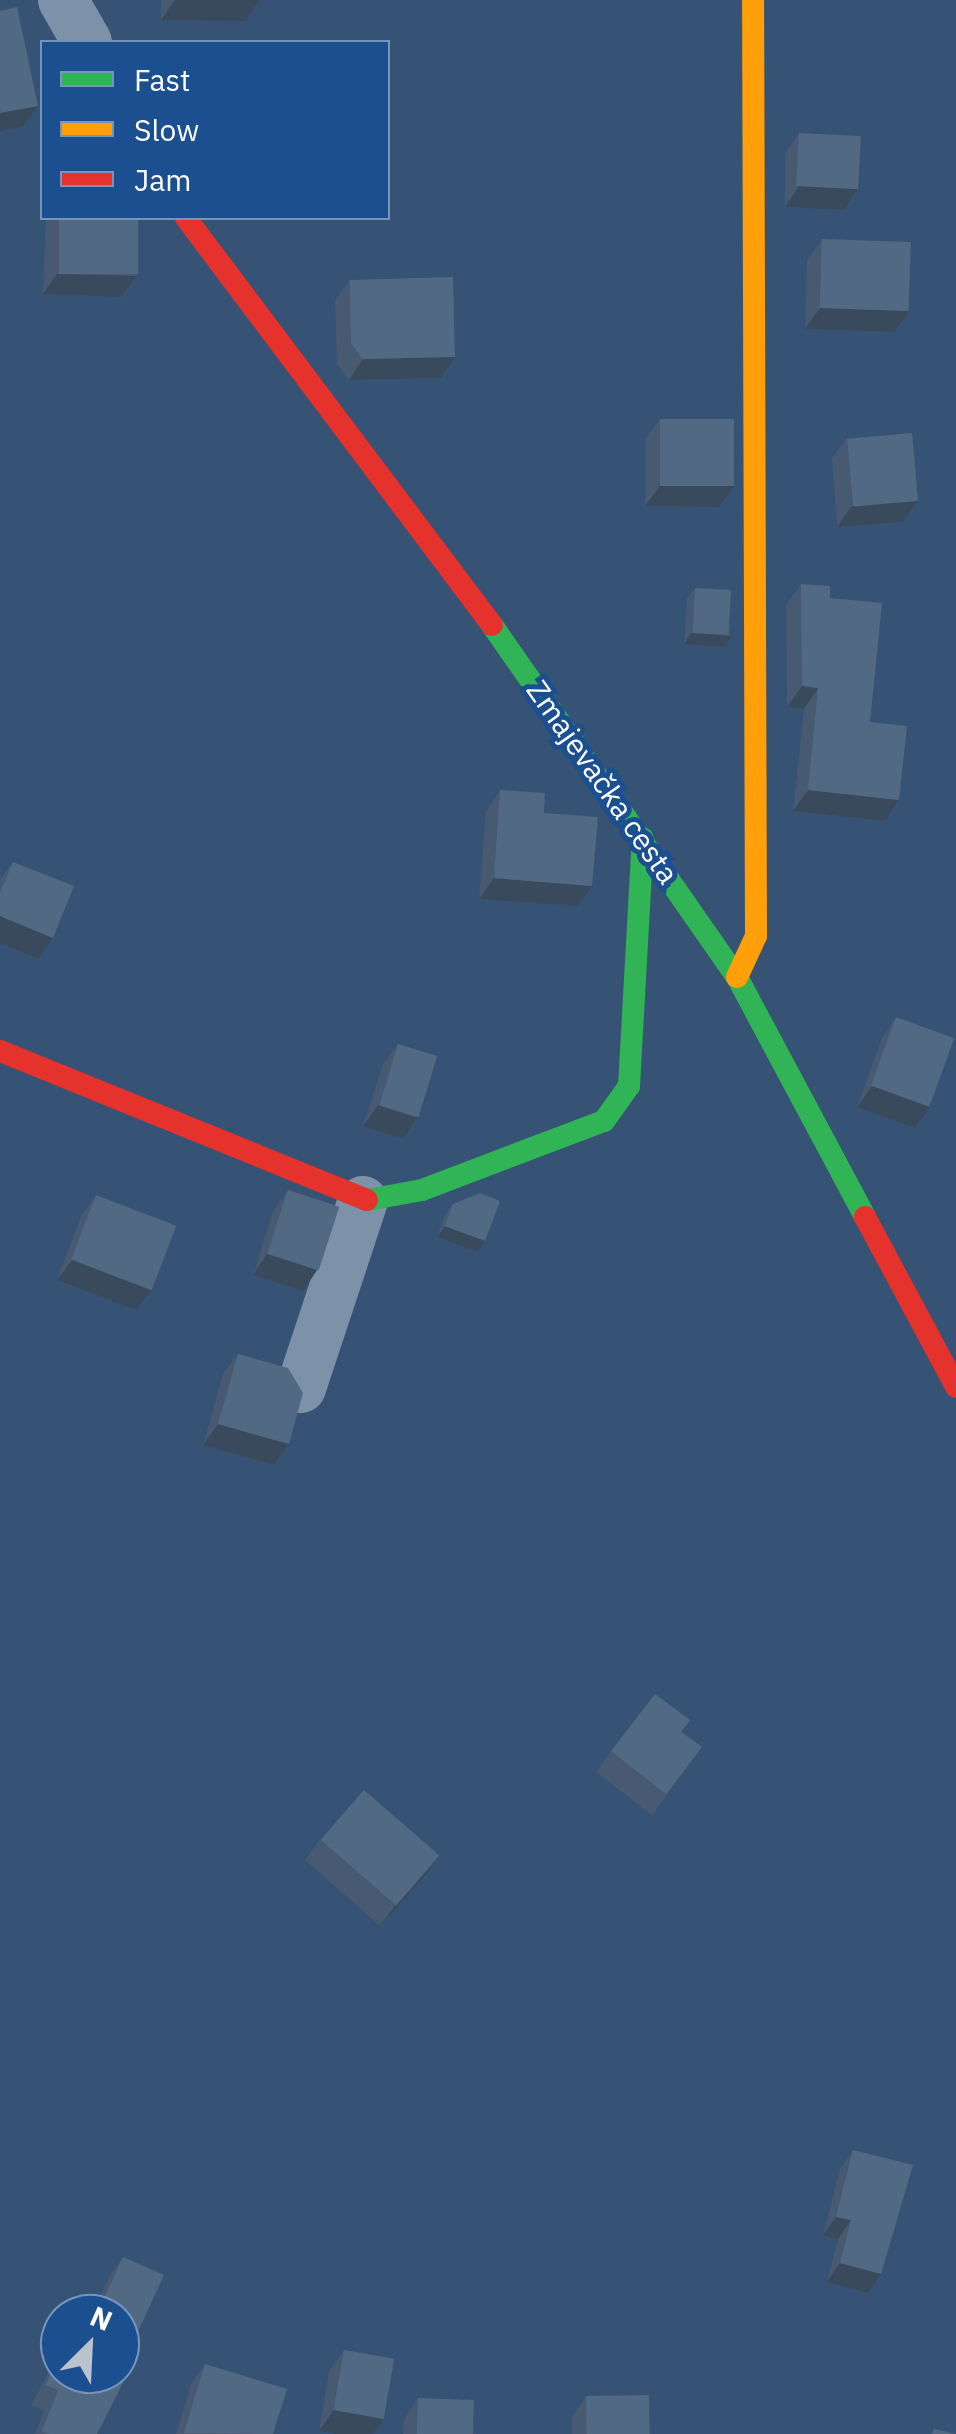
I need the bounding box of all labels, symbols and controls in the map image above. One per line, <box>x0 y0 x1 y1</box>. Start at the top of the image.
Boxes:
legend <box>40 40 390 220</box>
text: Fast <box>134 60 191 99</box>
text: Slow <box>134 110 199 149</box>
text: Jam <box>134 160 192 199</box>
street label: Zmajevačka cesta <box>519 673 687 891</box>
north arrow <box>40 2294 140 2394</box>
text: N <box>85 2297 118 2339</box>

